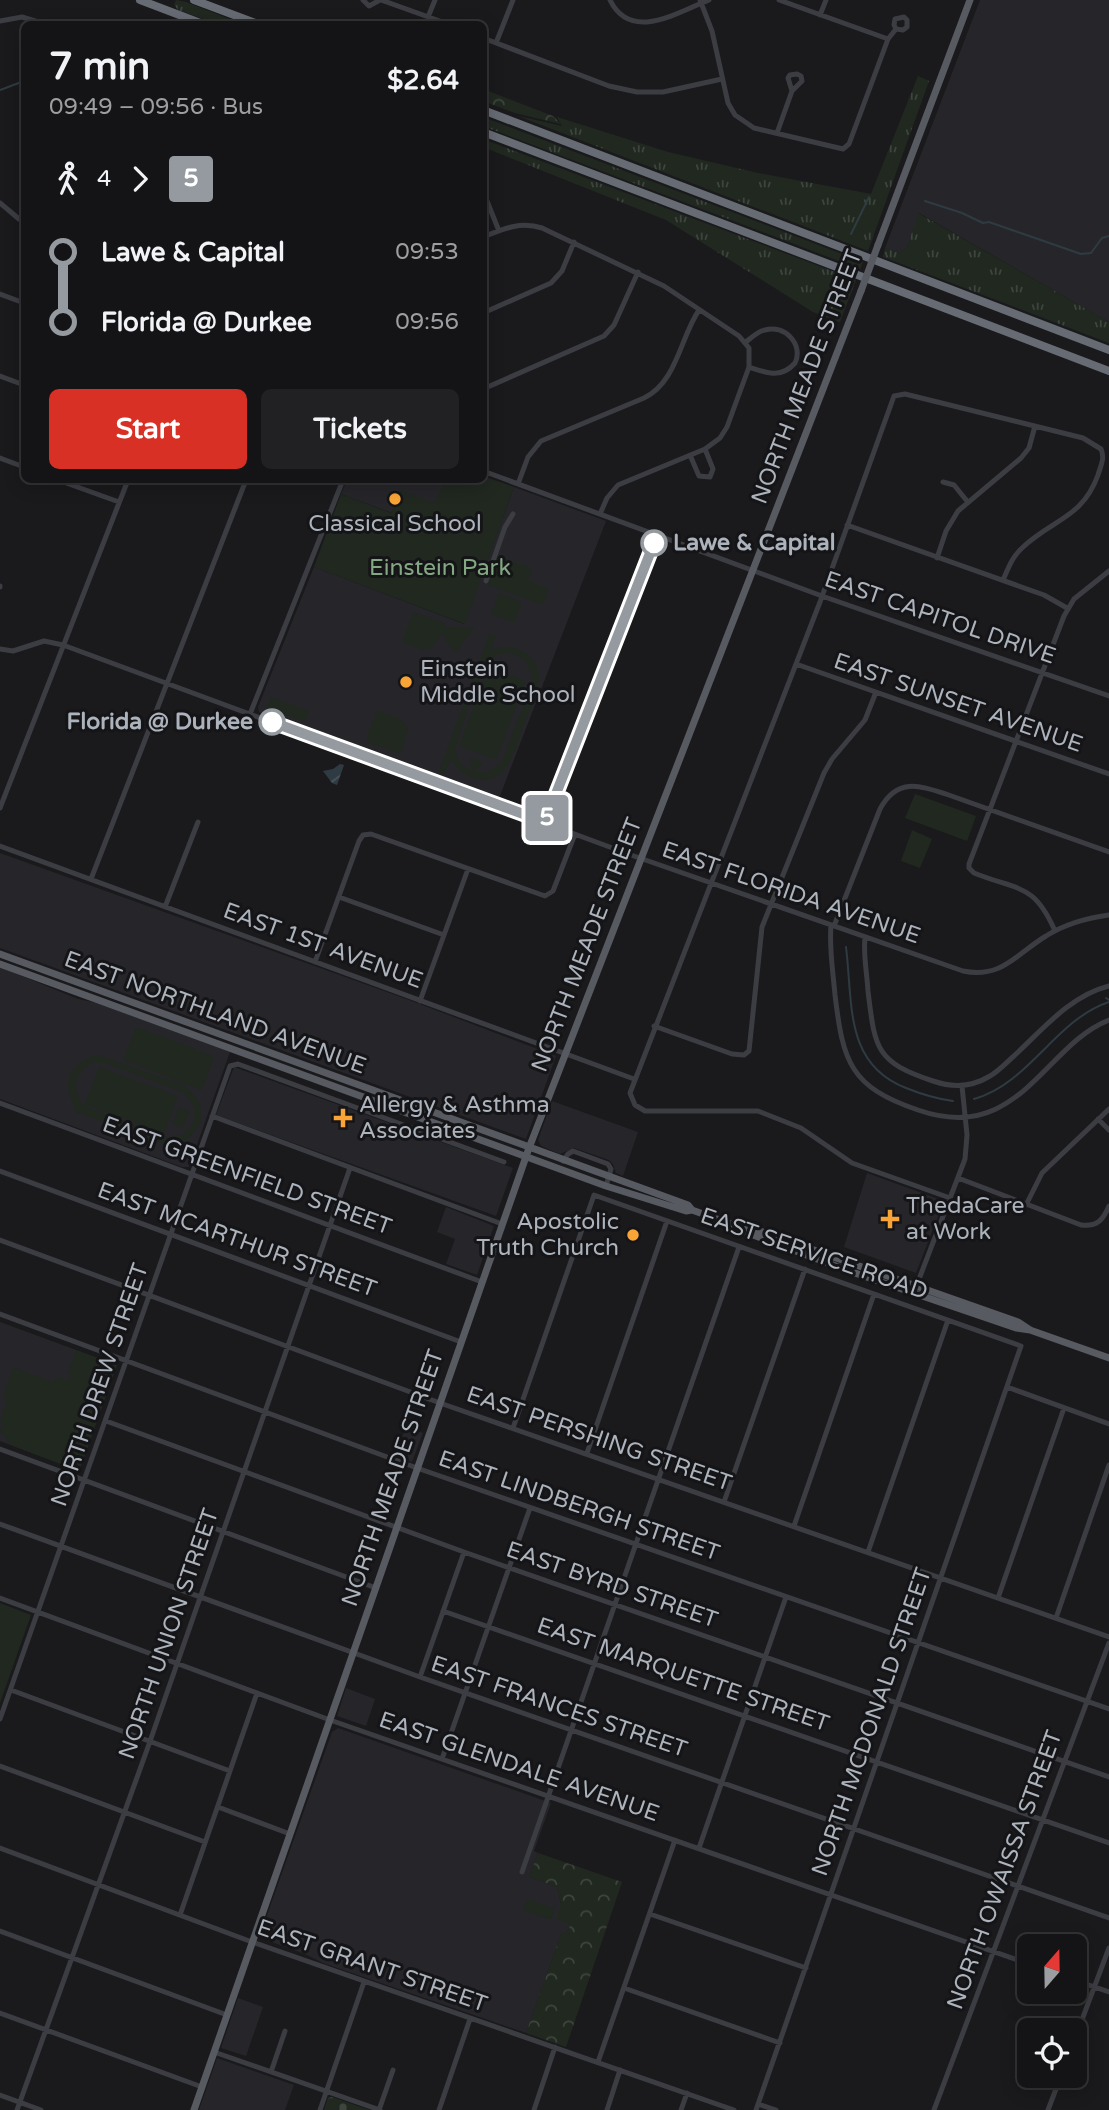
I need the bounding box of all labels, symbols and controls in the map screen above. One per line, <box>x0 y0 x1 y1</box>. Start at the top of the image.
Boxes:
text: 7 min <box>49 44 150 90</box>
text: $2.64 <box>387 65 459 96</box>
text: 09:49 – 09:56 · Bus <box>49 93 263 121</box>
icon: walk <box>49 160 87 198</box>
icon: forward <box>121 160 159 198</box>
text: 5 <box>183 164 199 193</box>
text: 4 <box>97 165 111 193</box>
text: Lawe & Capital <box>101 237 285 268</box>
text: 09:53 <box>395 238 459 266</box>
street label: NORTH MEADE STREET <box>746 246 868 508</box>
text: Florida @ Durkee <box>101 307 312 338</box>
text: 09:56 <box>395 308 459 336</box>
button: Start <box>49 389 247 469</box>
button: Tickets <box>261 389 459 469</box>
marker: Classical School <box>387 491 403 507</box>
place label: Classical School <box>308 510 482 538</box>
place label: Lawe & Capital <box>673 529 835 557</box>
marker: Lawe & Capital <box>641 530 667 556</box>
park label: Einstein Park <box>369 554 511 582</box>
street label: EAST CAPITOL DRIVE <box>821 565 1059 671</box>
street label: EAST SUNSET AVENUE <box>830 647 1086 759</box>
place label: Einstein Middle School <box>420 655 576 709</box>
marker: Einstein Middle School <box>398 674 414 690</box>
place label: Florida @ Durkee <box>67 708 253 736</box>
marker: Florida @ Durkee <box>259 709 285 735</box>
line badge: 5 <box>524 795 570 841</box>
text: 5 <box>539 803 555 832</box>
street label: NORTH MEADE STREET <box>526 814 648 1076</box>
street label: EAST FLORIDA AVENUE <box>658 836 924 950</box>
street label: EAST 1ST AVENUE <box>219 897 427 995</box>
street label: EAST NORTHLAND AVENUE <box>60 945 370 1081</box>
place label: Allergy & Asthma Associates <box>359 1091 550 1145</box>
marker: Allergy & Asthma Associates <box>333 1108 353 1128</box>
street label: EAST GREENFIELD STREET <box>99 1111 395 1241</box>
street label: EAST MCARTHUR STREET <box>94 1176 380 1304</box>
place label: ThedaCare at Work <box>906 1192 1025 1246</box>
street label: EAST SERVICE ROAD <box>697 1202 931 1306</box>
place label: Apostolic Truth Church <box>476 1208 619 1262</box>
marker: ThedaCare at Work <box>880 1209 900 1229</box>
marker: Apostolic Truth Church <box>625 1227 641 1243</box>
street label: NORTH DREW STREET <box>45 1260 155 1510</box>
street label: NORTH MEADE STREET <box>336 1346 450 1610</box>
street label: EAST PERSHING STREET <box>463 1380 735 1498</box>
street label: EAST LINDBERGH STREET <box>435 1445 723 1567</box>
street label: NORTH UNION STREET <box>113 1505 225 1763</box>
street label: EAST BYRD STREET <box>503 1536 721 1634</box>
street label: NORTH MCDONALD STREET <box>806 1564 938 1880</box>
street label: EAST MARQUETTE STREET <box>533 1612 833 1738</box>
street label: EAST FRANCES STREET <box>427 1650 691 1764</box>
street label: EAST GLENDALE AVENUE <box>375 1706 663 1828</box>
street label: NORTH OWAISSA STREET <box>941 1727 1069 2013</box>
street label: EAST GRANT STREET <box>253 1913 491 2019</box>
north arrow <box>1017 1934 1087 2004</box>
map controls <box>1017 1934 1087 2088</box>
button: locate <box>1017 2018 1087 2088</box>

